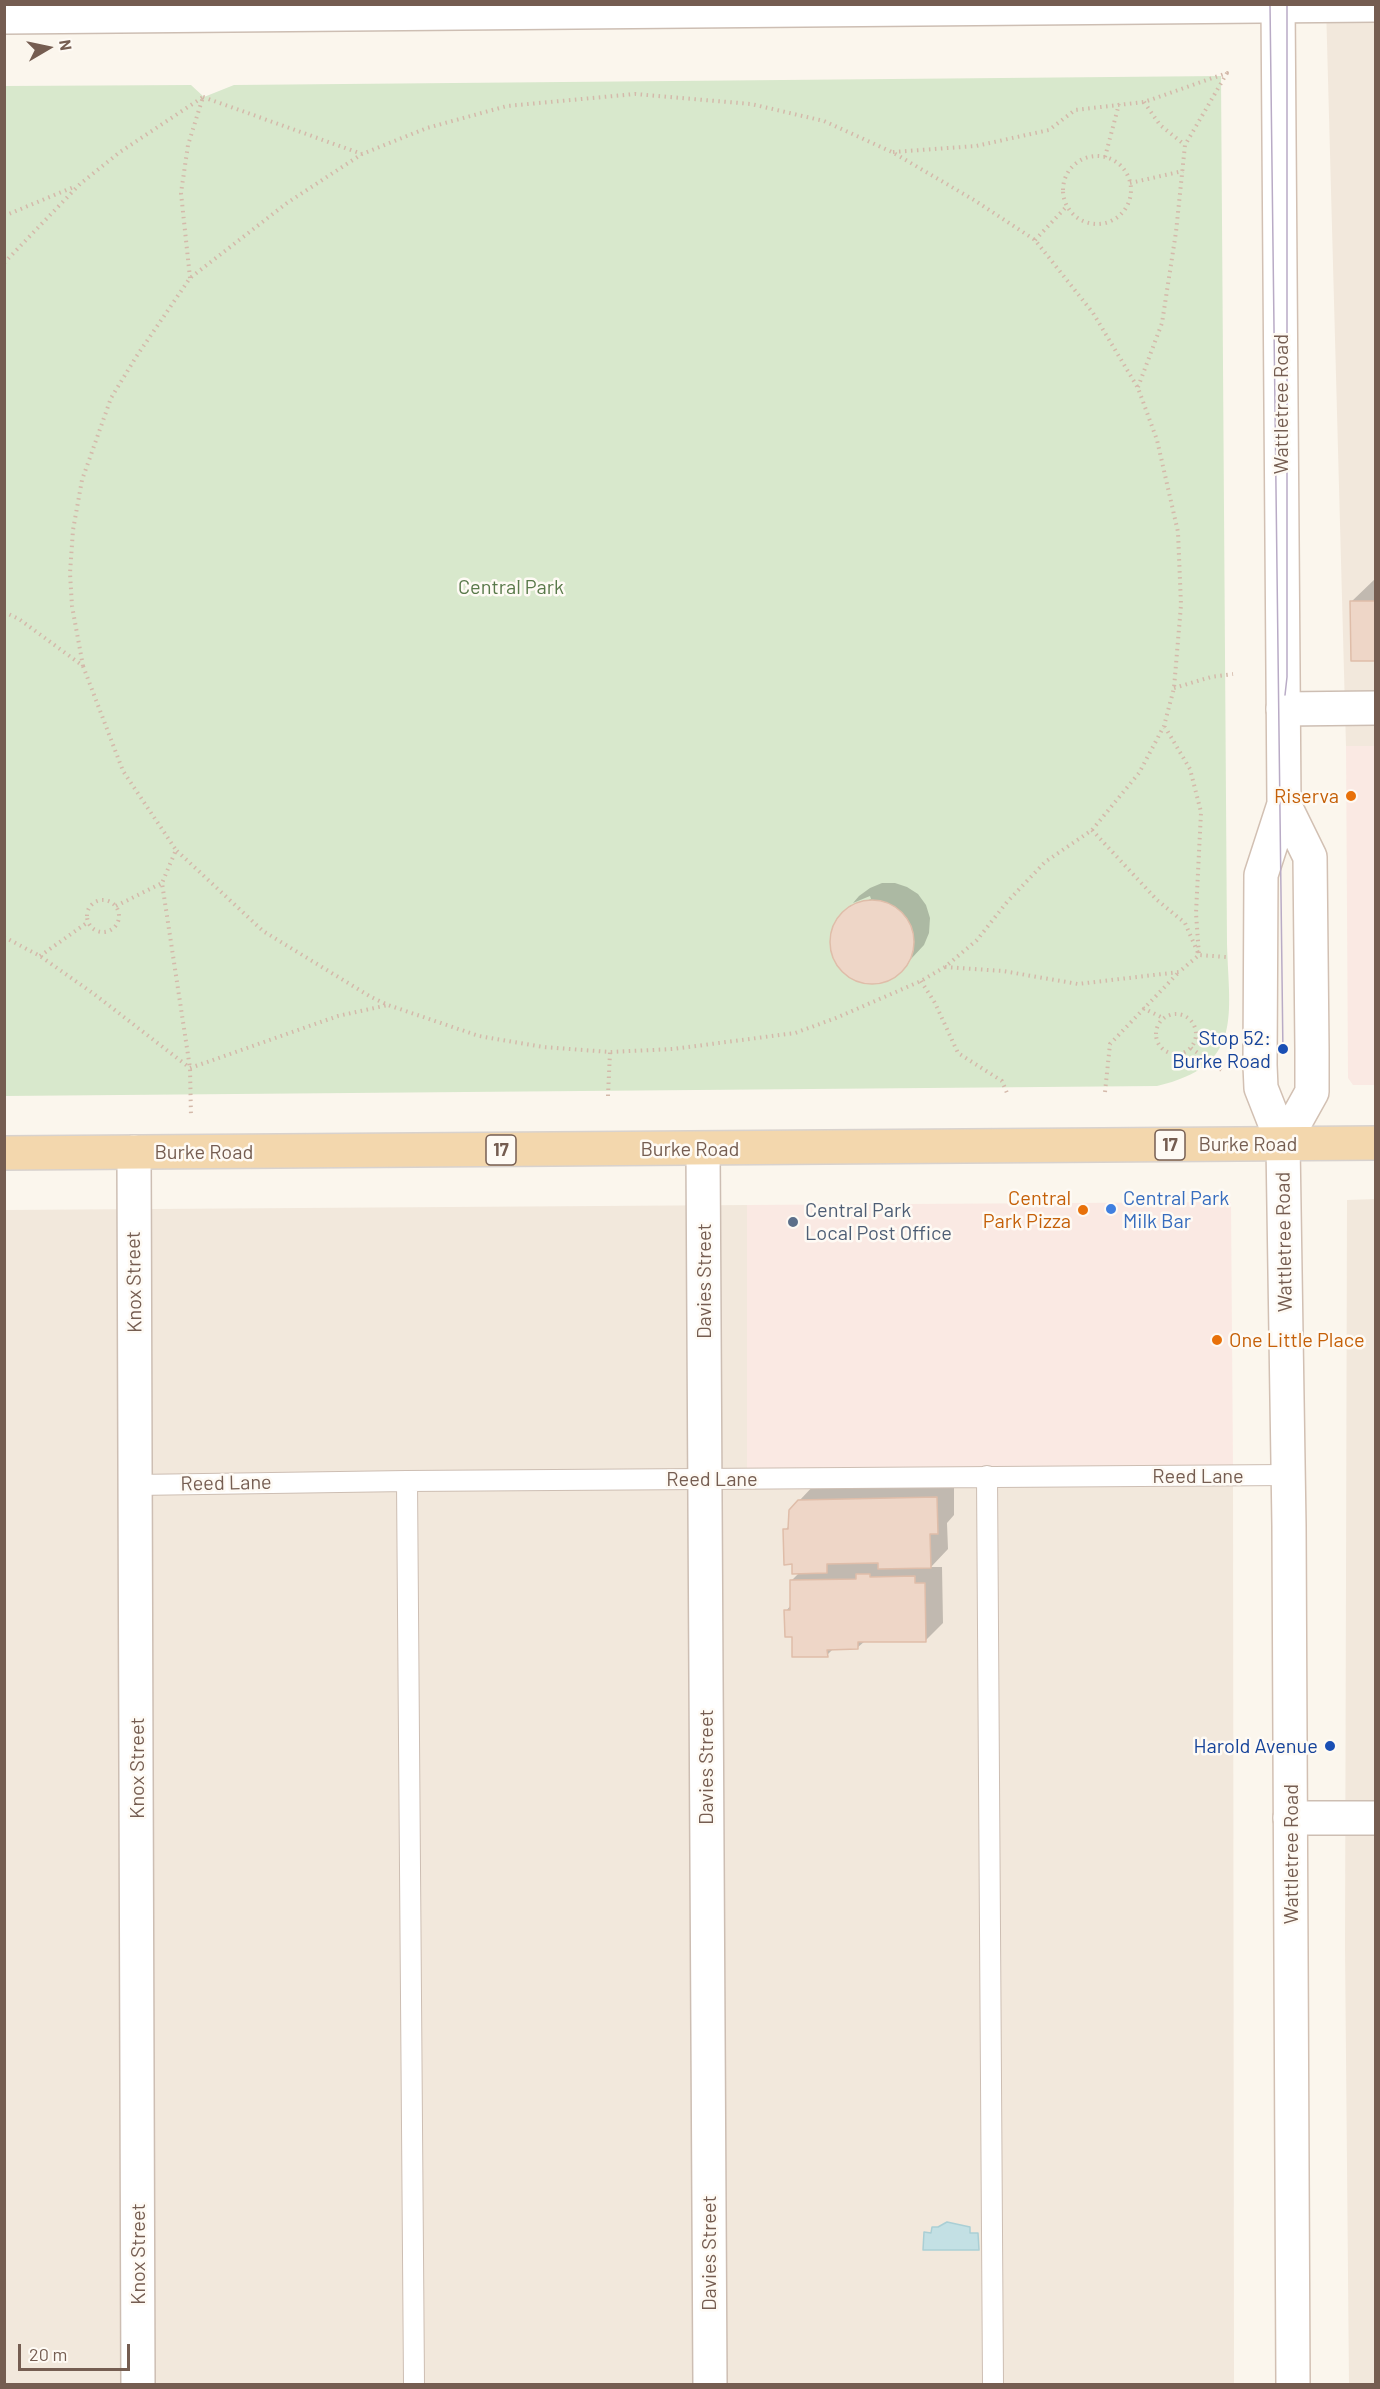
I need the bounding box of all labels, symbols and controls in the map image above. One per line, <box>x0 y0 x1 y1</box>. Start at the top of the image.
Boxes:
north arrow <box>18 18 78 78</box>
text: N <box>56 38 76 52</box>
street label: Wattletree Road <box>1269 334 1293 474</box>
park label: Central Park <box>458 575 564 599</box>
place label: Riserva <box>1274 784 1339 808</box>
marker: Riserva <box>1344 789 1358 803</box>
place label: Stop 52: Burke Road <box>1172 1026 1271 1073</box>
marker: Stop 52: Burke Road <box>1276 1042 1290 1056</box>
road number: 17 <box>1155 1130 1185 1160</box>
street label: Burke Road <box>1199 1132 1297 1156</box>
road number: 17 <box>486 1135 516 1165</box>
street label: Burke Road <box>641 1137 739 1161</box>
street label: Burke Road <box>155 1140 253 1164</box>
street label: Wattletree Road <box>1271 1172 1297 1312</box>
place label: Central Park Pizza <box>983 1186 1071 1233</box>
place label: Central Park Milk Bar <box>1123 1186 1229 1233</box>
place label: Central Park Local Post Office <box>805 1198 952 1245</box>
marker: Central Park Milk Bar <box>1104 1202 1118 1216</box>
marker: Central Park Pizza <box>1076 1203 1090 1217</box>
marker: Central Park Local Post Office <box>786 1215 800 1229</box>
street label: Davies Street <box>692 1223 716 1339</box>
street label: Knox Street <box>121 1231 147 1333</box>
place label: One Little Place <box>1229 1328 1365 1352</box>
marker: One Little Place <box>1210 1333 1224 1347</box>
street label: Reed Lane <box>1152 1464 1244 1488</box>
street label: Reed Lane <box>666 1467 758 1491</box>
street label: Reed Lane <box>180 1470 272 1496</box>
street label: Davies Street <box>694 1709 718 1825</box>
street label: Knox Street <box>125 1717 149 1819</box>
place label: Harold Avenue <box>1194 1734 1318 1758</box>
marker: Harold Avenue <box>1323 1739 1337 1753</box>
street label: Wattletree Road <box>1279 1784 1303 1924</box>
street label: Davies Street <box>697 2195 721 2311</box>
street label: Knox Street <box>126 2203 150 2305</box>
scale bar <box>21 2332 134 2370</box>
text: 20 m <box>29 2343 67 2365</box>

